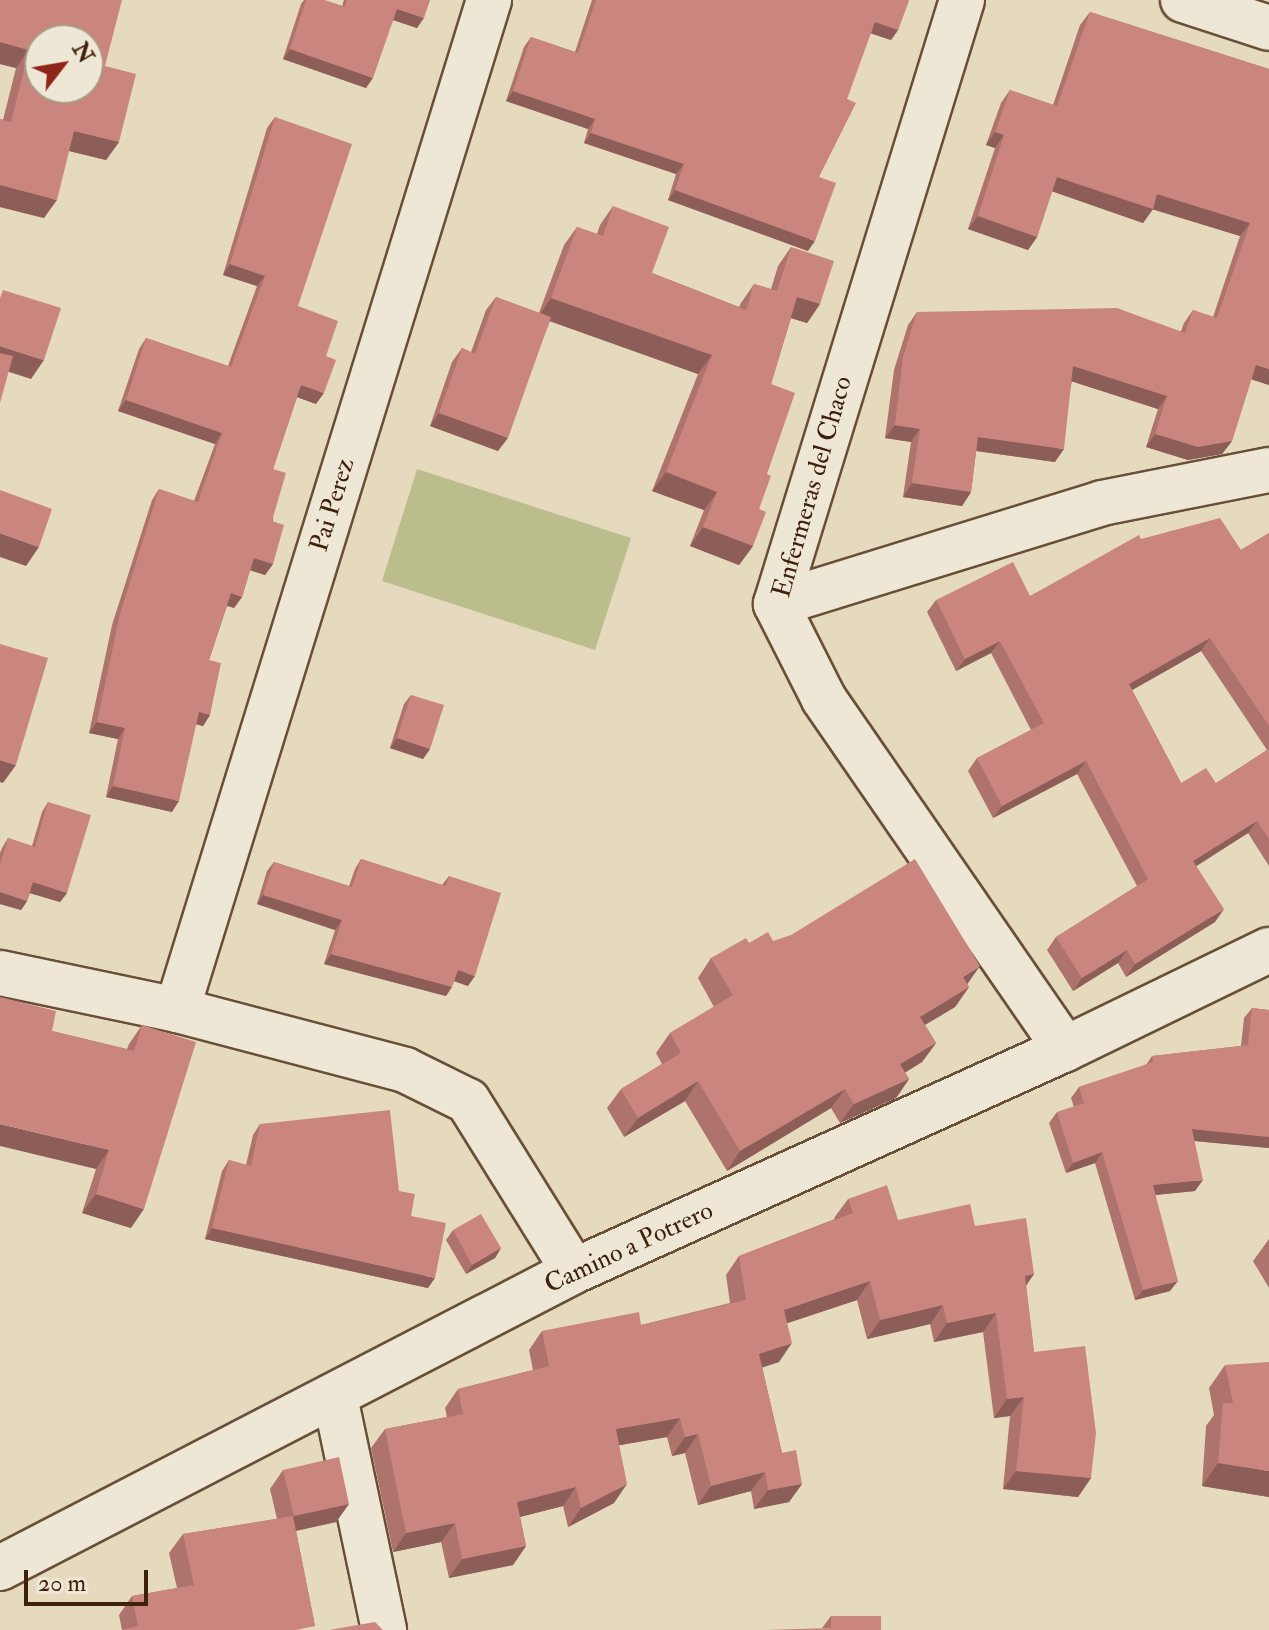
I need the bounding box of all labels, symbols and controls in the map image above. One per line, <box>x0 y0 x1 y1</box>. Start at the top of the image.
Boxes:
north arrow <box>24 24 104 104</box>
text: N <box>66 37 100 68</box>
street label: Enfermeras del Chaco <box>766 373 860 601</box>
street label: Pai Perez <box>304 454 362 556</box>
street label: Camino a Potrero <box>540 1195 718 1301</box>
scale bar <box>28 1554 152 1604</box>
text: 20 m <box>38 1568 86 1599</box>

